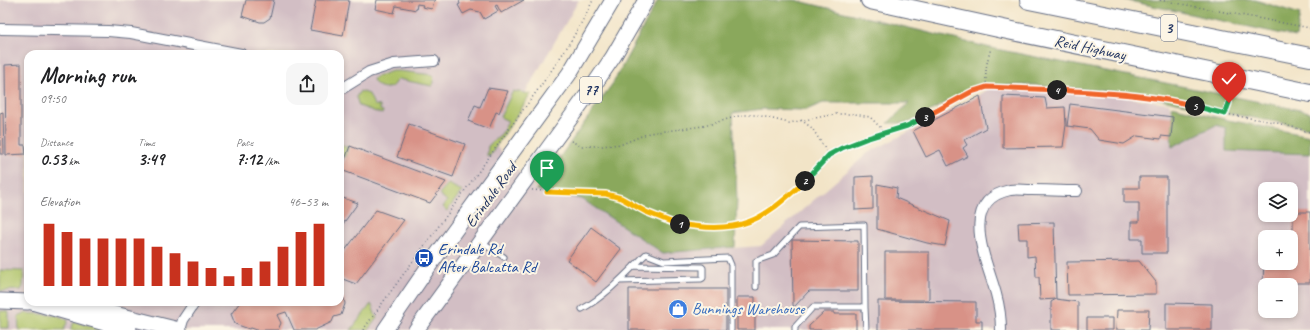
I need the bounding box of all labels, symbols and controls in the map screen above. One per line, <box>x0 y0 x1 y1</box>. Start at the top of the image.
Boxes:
road number: 3 <box>1161 15 1177 41</box>
street label: Reid Highway <box>1052 31 1129 66</box>
text: Morning run <box>40 62 136 90</box>
pin <box>1212 62 1246 103</box>
button: share <box>286 63 328 105</box>
icon: check <box>1218 68 1240 90</box>
road number: 77 <box>580 77 602 103</box>
pin: 4 <box>1047 80 1067 100</box>
text: 4 <box>1055 83 1059 97</box>
text: 09:50 <box>40 91 66 107</box>
pin: 5 <box>1185 96 1205 116</box>
text: 5 <box>1193 99 1197 113</box>
pin: 3 <box>915 107 935 127</box>
text: 3 <box>923 110 927 124</box>
text: Distance <box>40 135 73 149</box>
text: Time <box>138 135 155 149</box>
text: Pace <box>236 135 253 149</box>
text: 0.53 <box>40 149 66 170</box>
text: 3:49 <box>138 149 164 170</box>
text: 7:12 <box>236 149 262 170</box>
pin <box>530 151 564 192</box>
text: km <box>66 154 79 168</box>
text: /km <box>262 154 279 168</box>
street label: Erindale Road <box>461 156 523 232</box>
icon: arrive <box>536 157 558 179</box>
pin: 2 <box>795 171 815 191</box>
text: 2 <box>803 174 807 188</box>
map controls <box>1258 182 1298 318</box>
button: layers <box>1258 182 1298 222</box>
text: Elevation <box>40 194 80 210</box>
text: 46–53 m <box>288 194 328 210</box>
pin: 1 <box>670 214 690 234</box>
text: 1 <box>678 217 682 231</box>
button: + <box>1258 230 1298 270</box>
place label: Erindale Rd After Balcatta Rd <box>438 239 539 277</box>
bus stop icon: Erindale Rd After Balcatta Rd <box>413 247 435 269</box>
button: − <box>1258 278 1298 318</box>
shop icon: Bunnings Warehouse <box>667 298 689 320</box>
place label: Bunnings Warehouse <box>692 299 806 319</box>

